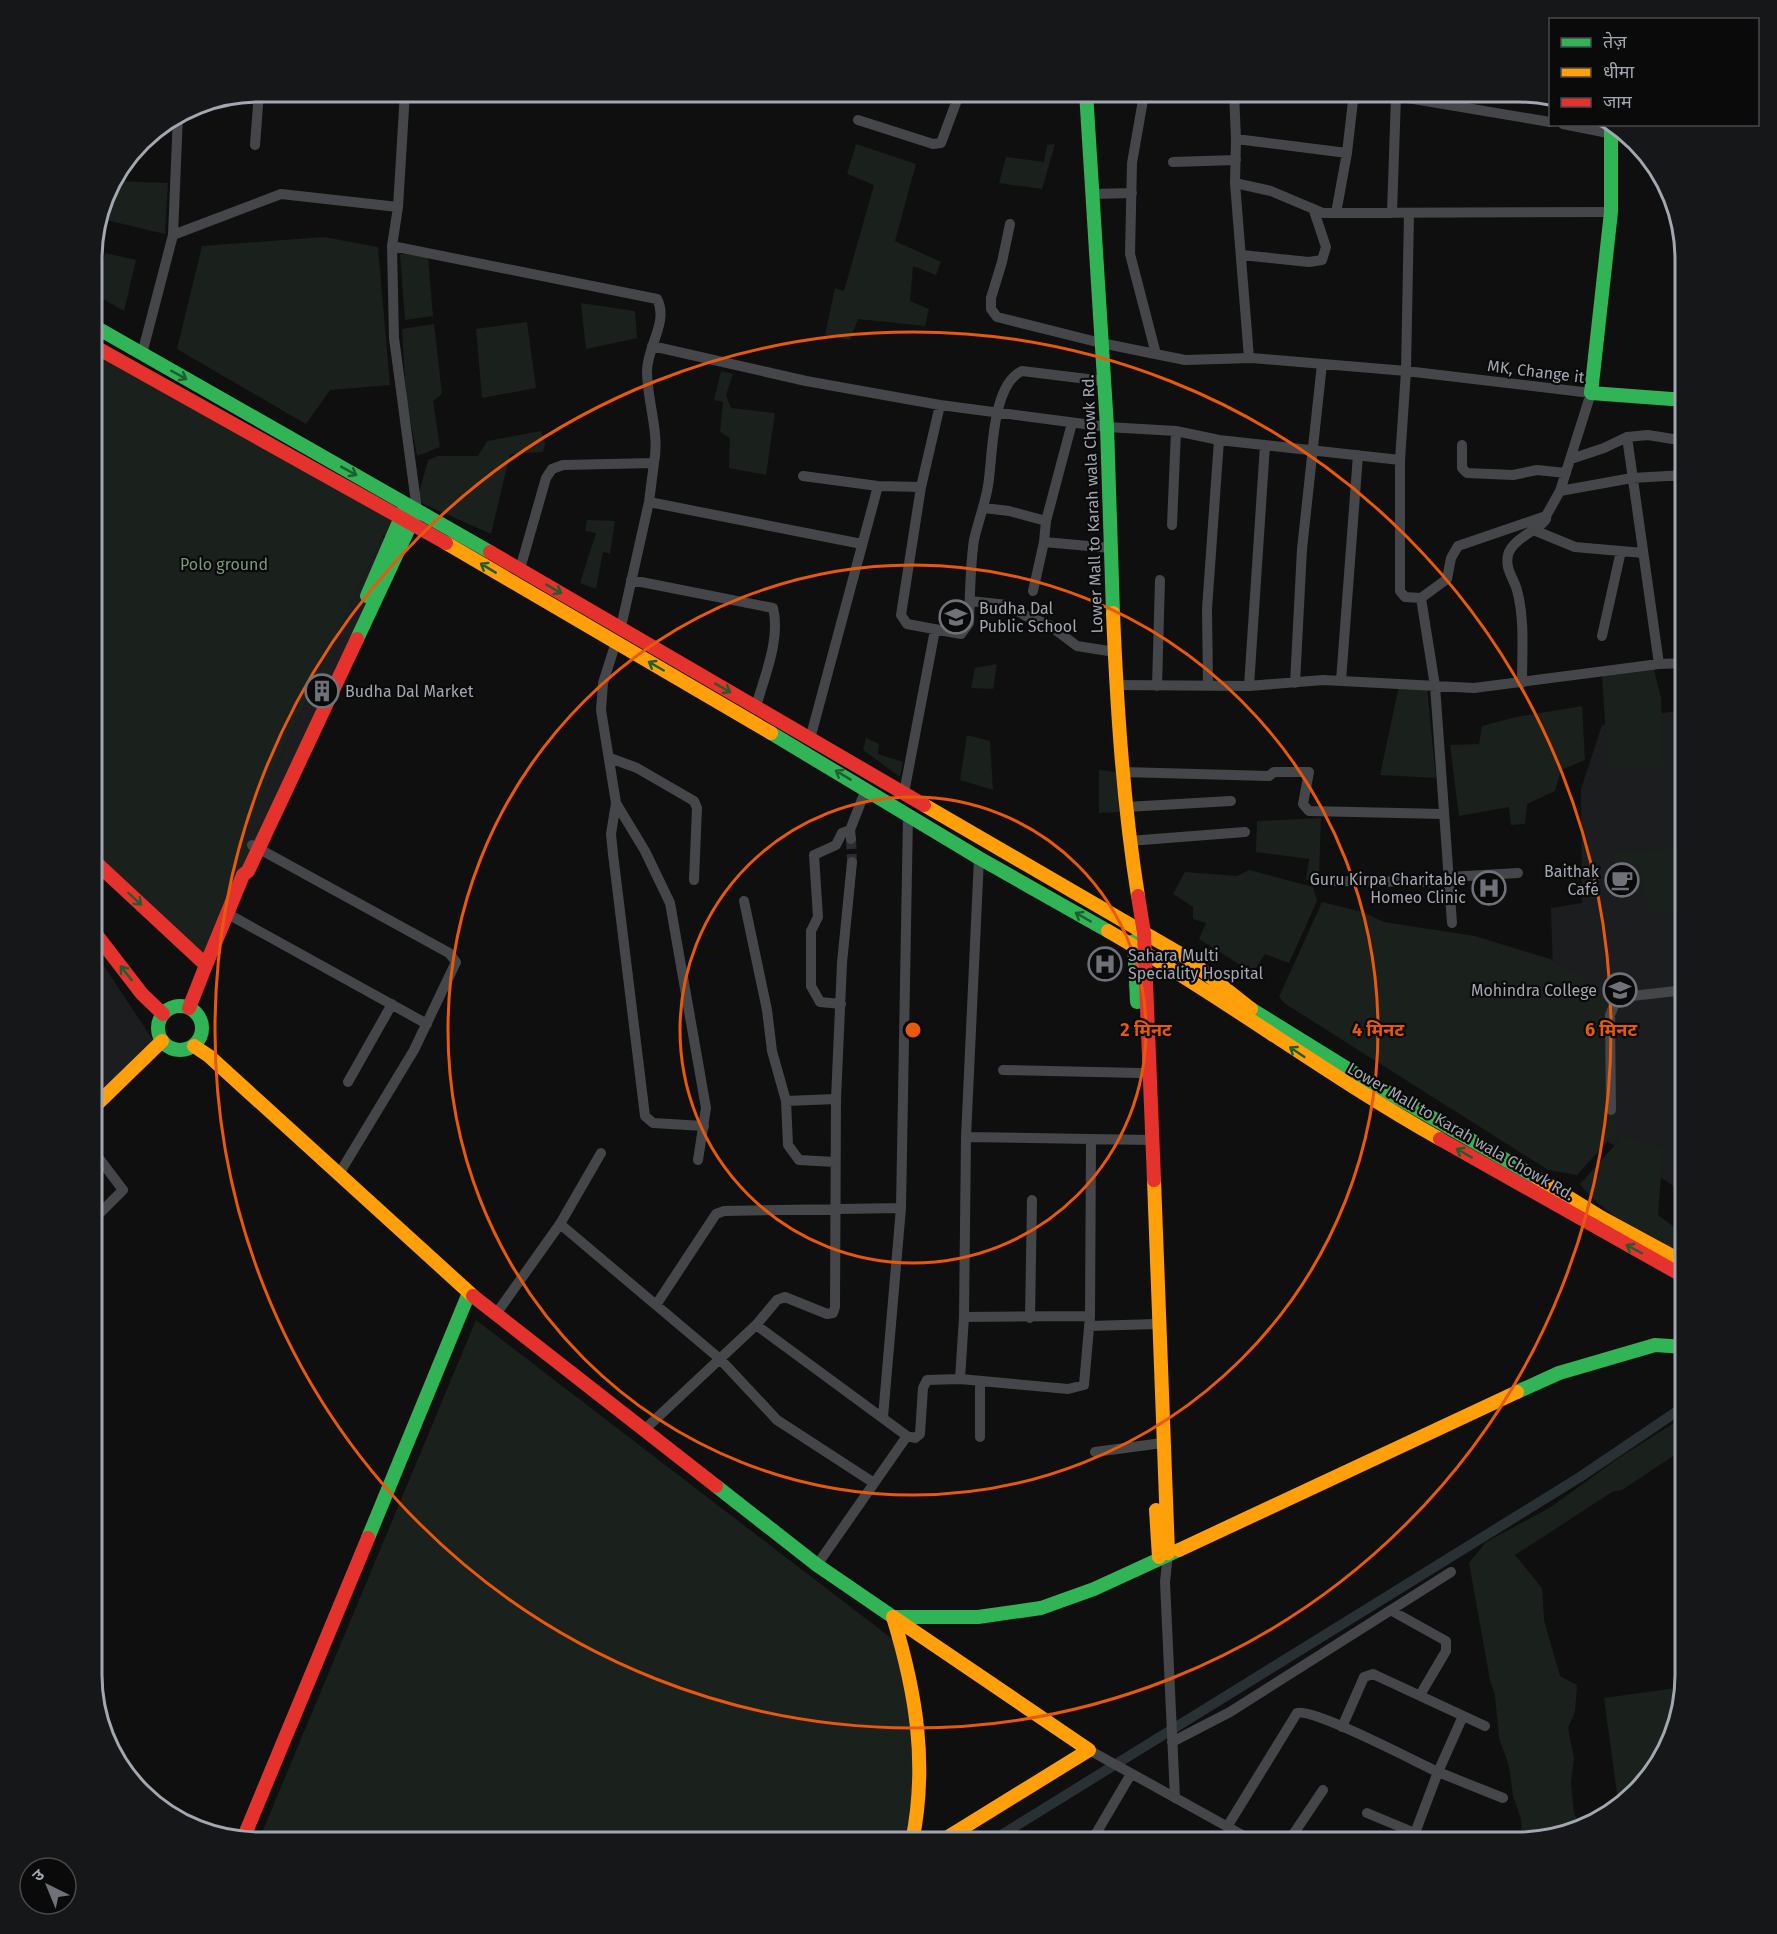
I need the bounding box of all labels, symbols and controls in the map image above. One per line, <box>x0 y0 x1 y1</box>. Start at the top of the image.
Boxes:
legend <box>1549 18 1759 126</box>
text: तेज़ <box>1603 31 1627 53</box>
text: धीमा <box>1603 61 1634 83</box>
text: जाम <box>1603 91 1633 113</box>
street label: MK, Change it <box>1486 356 1586 387</box>
one-way arrow <box>170 370 187 382</box>
street label: Lower Mall to Karah wala Chowk Rd. <box>1078 374 1107 634</box>
one-way arrow <box>340 466 357 478</box>
park label: Polo ground <box>180 555 268 574</box>
one-way arrow <box>480 562 497 574</box>
one-way arrow <box>545 583 562 595</box>
school or university icon: Budha Dal Public School <box>938 599 974 635</box>
place label: Budha Dal Public School <box>979 599 1077 636</box>
one-way arrow <box>648 660 665 672</box>
building icon: Budha Dal Market <box>304 673 340 709</box>
place label: Budha Dal Market <box>345 682 474 701</box>
one-way arrow <box>714 682 731 694</box>
one-way arrow <box>835 769 852 781</box>
place label: Baithak Café <box>1544 862 1600 899</box>
cafe icon: Baithak Café <box>1604 862 1640 898</box>
place label: Guru Kirpa Charitable Homeo Clinic <box>1310 870 1466 907</box>
hospital icon: Guru Kirpa Charitable Homeo Clinic <box>1471 870 1507 906</box>
one-way arrow <box>127 891 142 905</box>
one-way arrow <box>1075 911 1092 923</box>
hospital icon: Sahara Multi Speciality Hospital <box>1087 946 1123 982</box>
place label: Sahara Multi Speciality Hospital <box>1128 946 1264 983</box>
one-way arrow <box>119 965 132 981</box>
school or university icon: Mohindra College <box>1602 972 1638 1008</box>
place label: Mohindra College <box>1471 981 1597 1000</box>
text: 2 मिनट <box>1120 1019 1172 1041</box>
text: 4 मिनट <box>1352 1019 1404 1041</box>
text: 6 मिनट <box>1585 1019 1637 1041</box>
centre of rings <box>903 1020 923 1040</box>
one-way arrow <box>1289 1046 1306 1059</box>
street label: Lower Mall to Karah wala Chowk Rd. <box>1344 1058 1578 1204</box>
one-way arrow <box>1456 1147 1473 1159</box>
one-way arrow <box>1626 1243 1643 1255</box>
north arrow <box>18 1856 78 1916</box>
text: उ <box>28 1865 48 1886</box>

